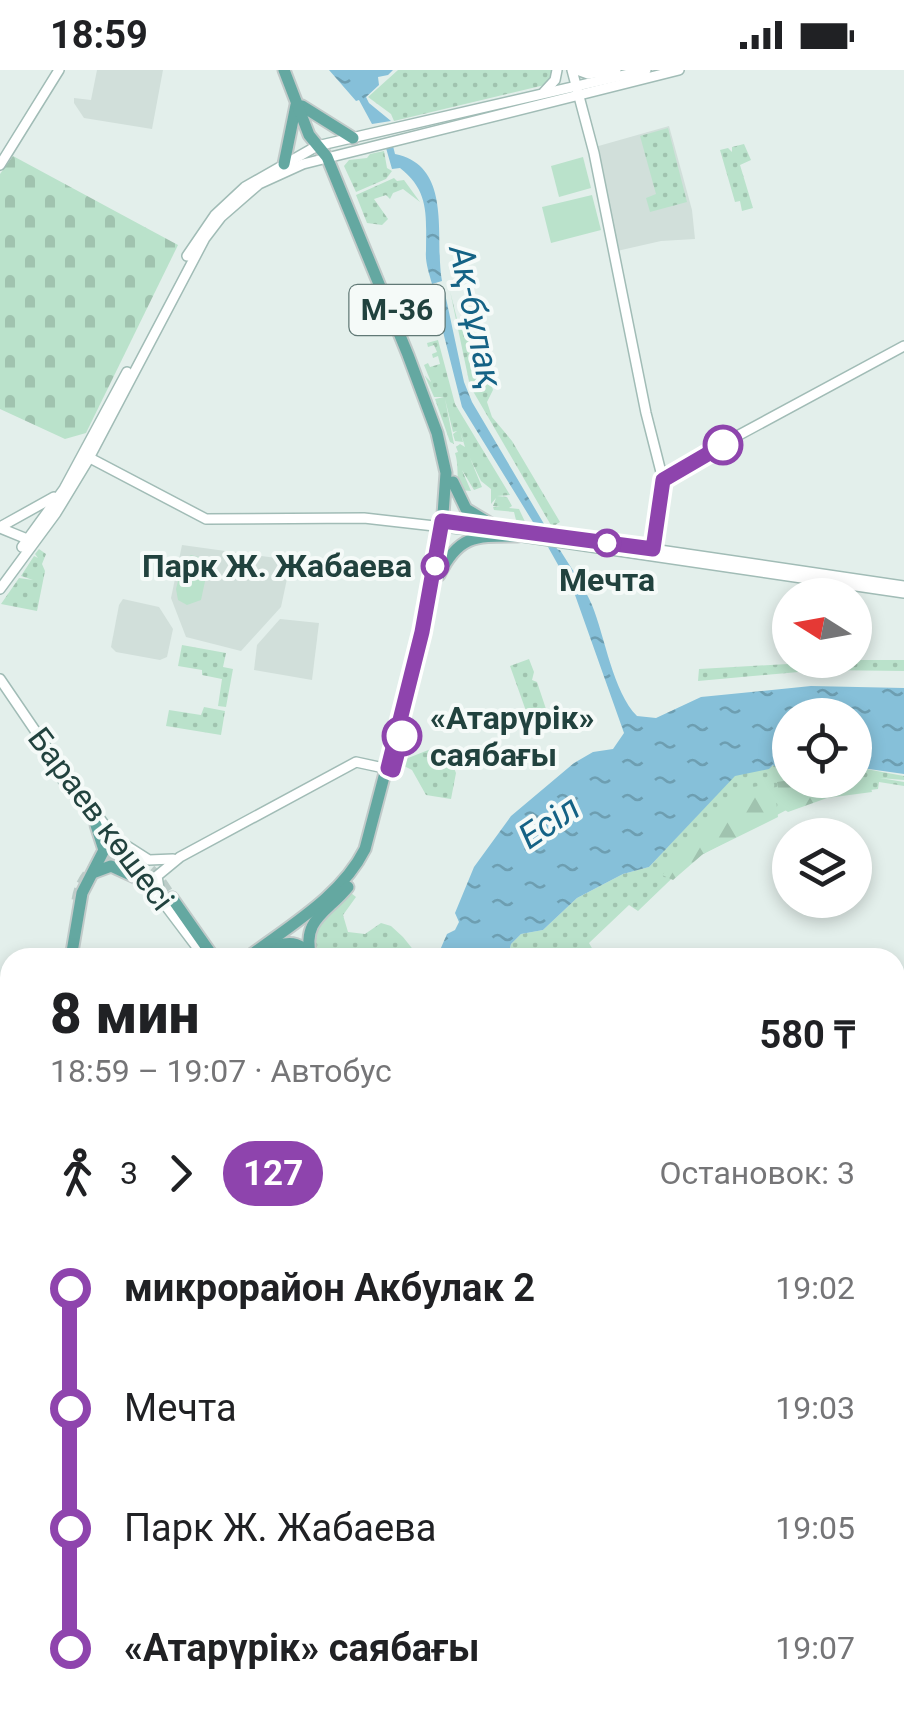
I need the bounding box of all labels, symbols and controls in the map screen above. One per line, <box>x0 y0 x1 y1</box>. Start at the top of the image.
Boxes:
text: 18:59 <box>50 13 148 57</box>
water label: Ақ-бұлақ <box>440 240 511 393</box>
road number: M-36 <box>350 285 444 335</box>
unlabelled marker <box>704 426 742 464</box>
marker: Мечта <box>594 530 620 556</box>
place label: Парк Ж. Жабаева <box>142 547 412 585</box>
marker: Парк Ж. Жабаева <box>422 553 448 579</box>
place label: Мечта <box>559 561 655 599</box>
north arrow <box>772 578 872 678</box>
map controls <box>772 578 872 918</box>
button: locate <box>772 698 872 798</box>
place label: «Атарүрік» саябағы <box>430 699 594 774</box>
marker: «Атарүрік» саябағы <box>383 717 421 755</box>
street label: Бараев көшесі <box>20 720 182 918</box>
water label: Есіл <box>511 787 588 857</box>
button: layers <box>772 818 872 918</box>
text: 8 мин <box>50 982 199 1046</box>
text: 580 ₸ <box>759 1013 855 1057</box>
text: 18:59 – 19:07 · Автобус <box>50 1052 392 1090</box>
icon: walk <box>50 1146 105 1201</box>
icon: forward <box>153 1146 208 1201</box>
text: 127 <box>243 1153 303 1194</box>
text: 3 <box>120 1154 138 1192</box>
text: Остановок: 3 <box>659 1154 855 1192</box>
text: микрорайон Акбулак 2 <box>124 1266 535 1310</box>
text: 19:02 <box>775 1269 855 1307</box>
text: Мечта <box>124 1386 237 1430</box>
text: 19:03 <box>775 1389 855 1427</box>
text: Парк Ж. Жабаева <box>124 1506 436 1550</box>
text: 19:05 <box>775 1509 855 1547</box>
text: «Атарүрік» саябағы <box>124 1626 480 1670</box>
text: 19:07 <box>775 1629 855 1667</box>

